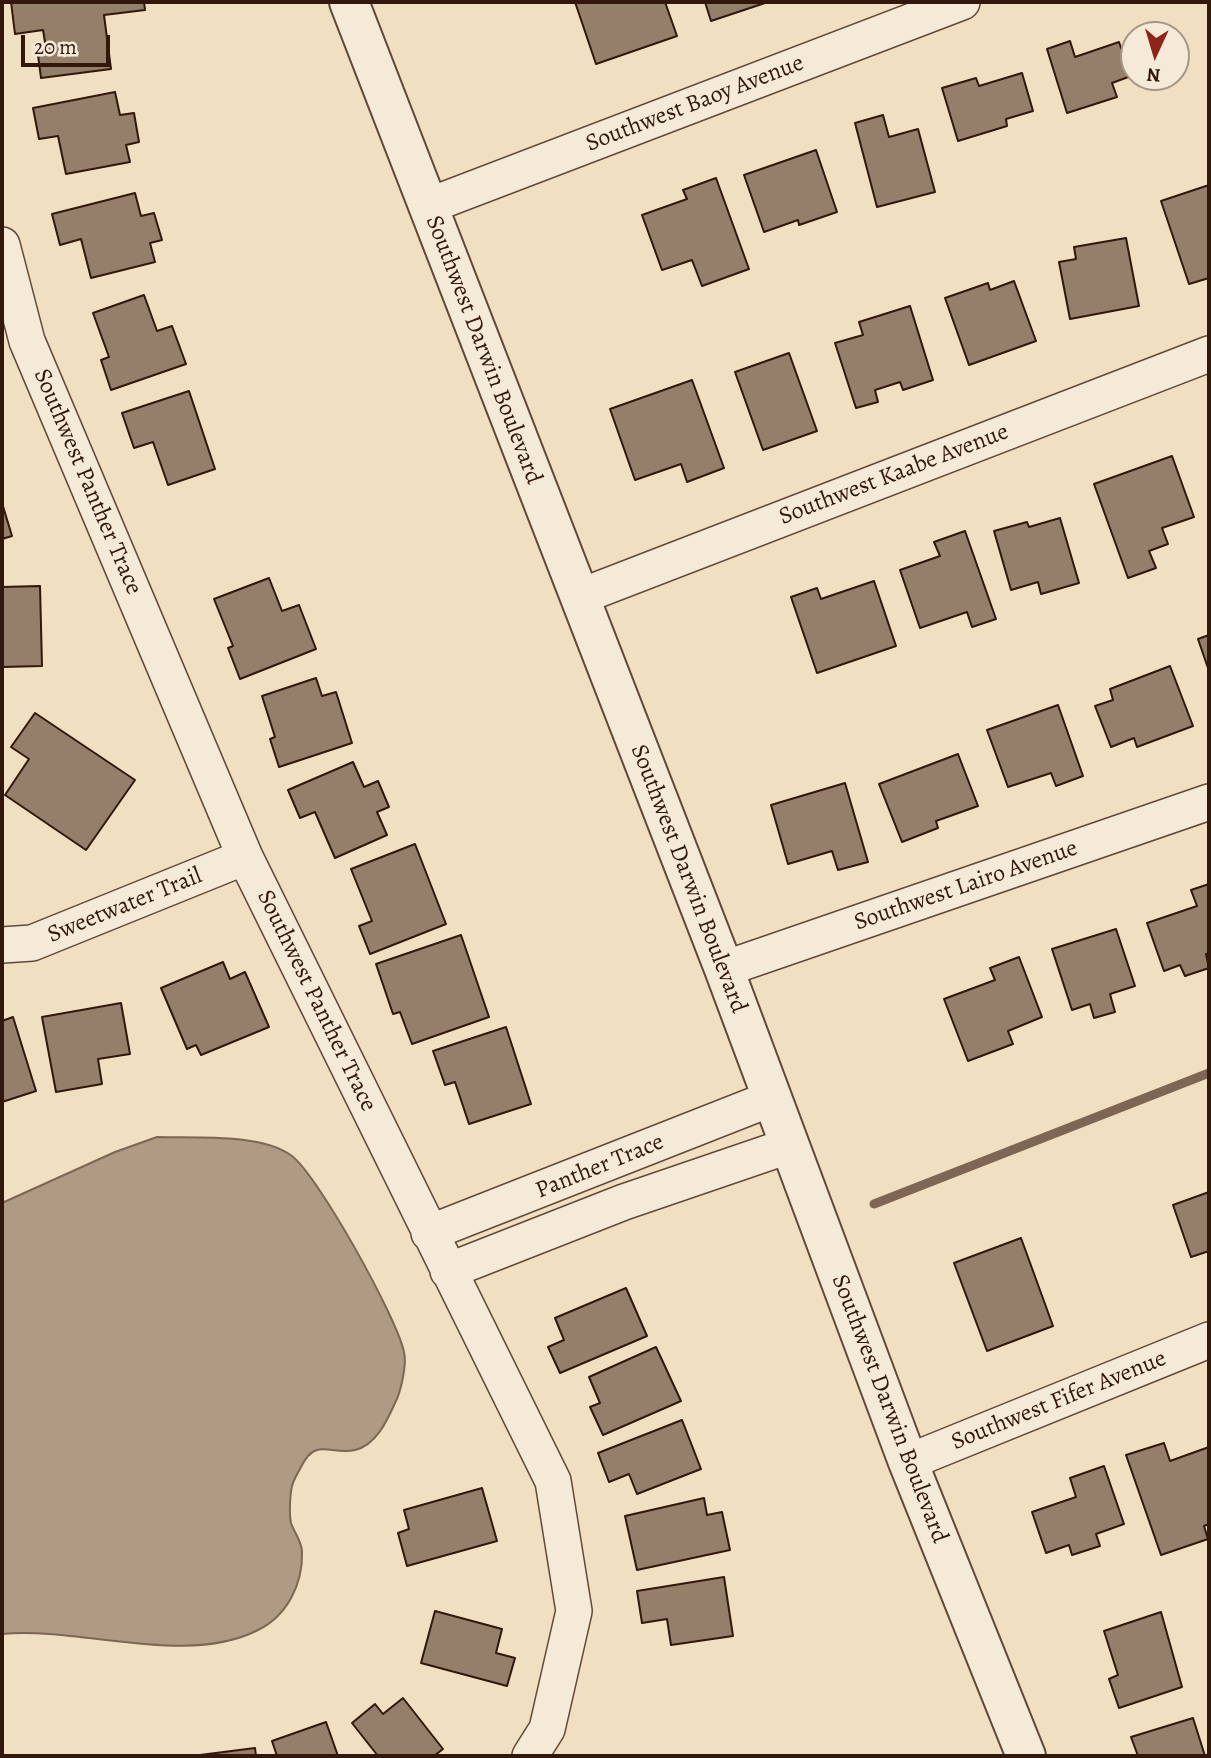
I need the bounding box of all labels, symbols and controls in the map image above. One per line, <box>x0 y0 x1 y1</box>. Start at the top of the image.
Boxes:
scale bar <box>24 21 114 65</box>
north arrow <box>1120 21 1190 91</box>
text: 20 m <box>34 33 77 61</box>
street label: Southwest Baoy Avenue <box>582 49 808 159</box>
text: N <box>1146 62 1161 88</box>
street label: Southwest Darwin Boulevard <box>418 212 548 488</box>
street label: Southwest Panther Trace <box>26 365 148 599</box>
street label: Southwest Kaabe Avenue <box>775 418 1013 532</box>
street label: Southwest Darwin Boulevard <box>623 741 753 1017</box>
street label: Southwest Lairo Avenue <box>851 834 1081 938</box>
street label: Sweetwater Trail <box>44 862 206 950</box>
street label: Southwest Panther Trace <box>250 886 382 1116</box>
street label: Panther Trace <box>532 1128 668 1206</box>
street label: Southwest Darwin Boulevard <box>824 1271 954 1547</box>
street label: Southwest Fifer Avenue <box>947 1345 1171 1457</box>

